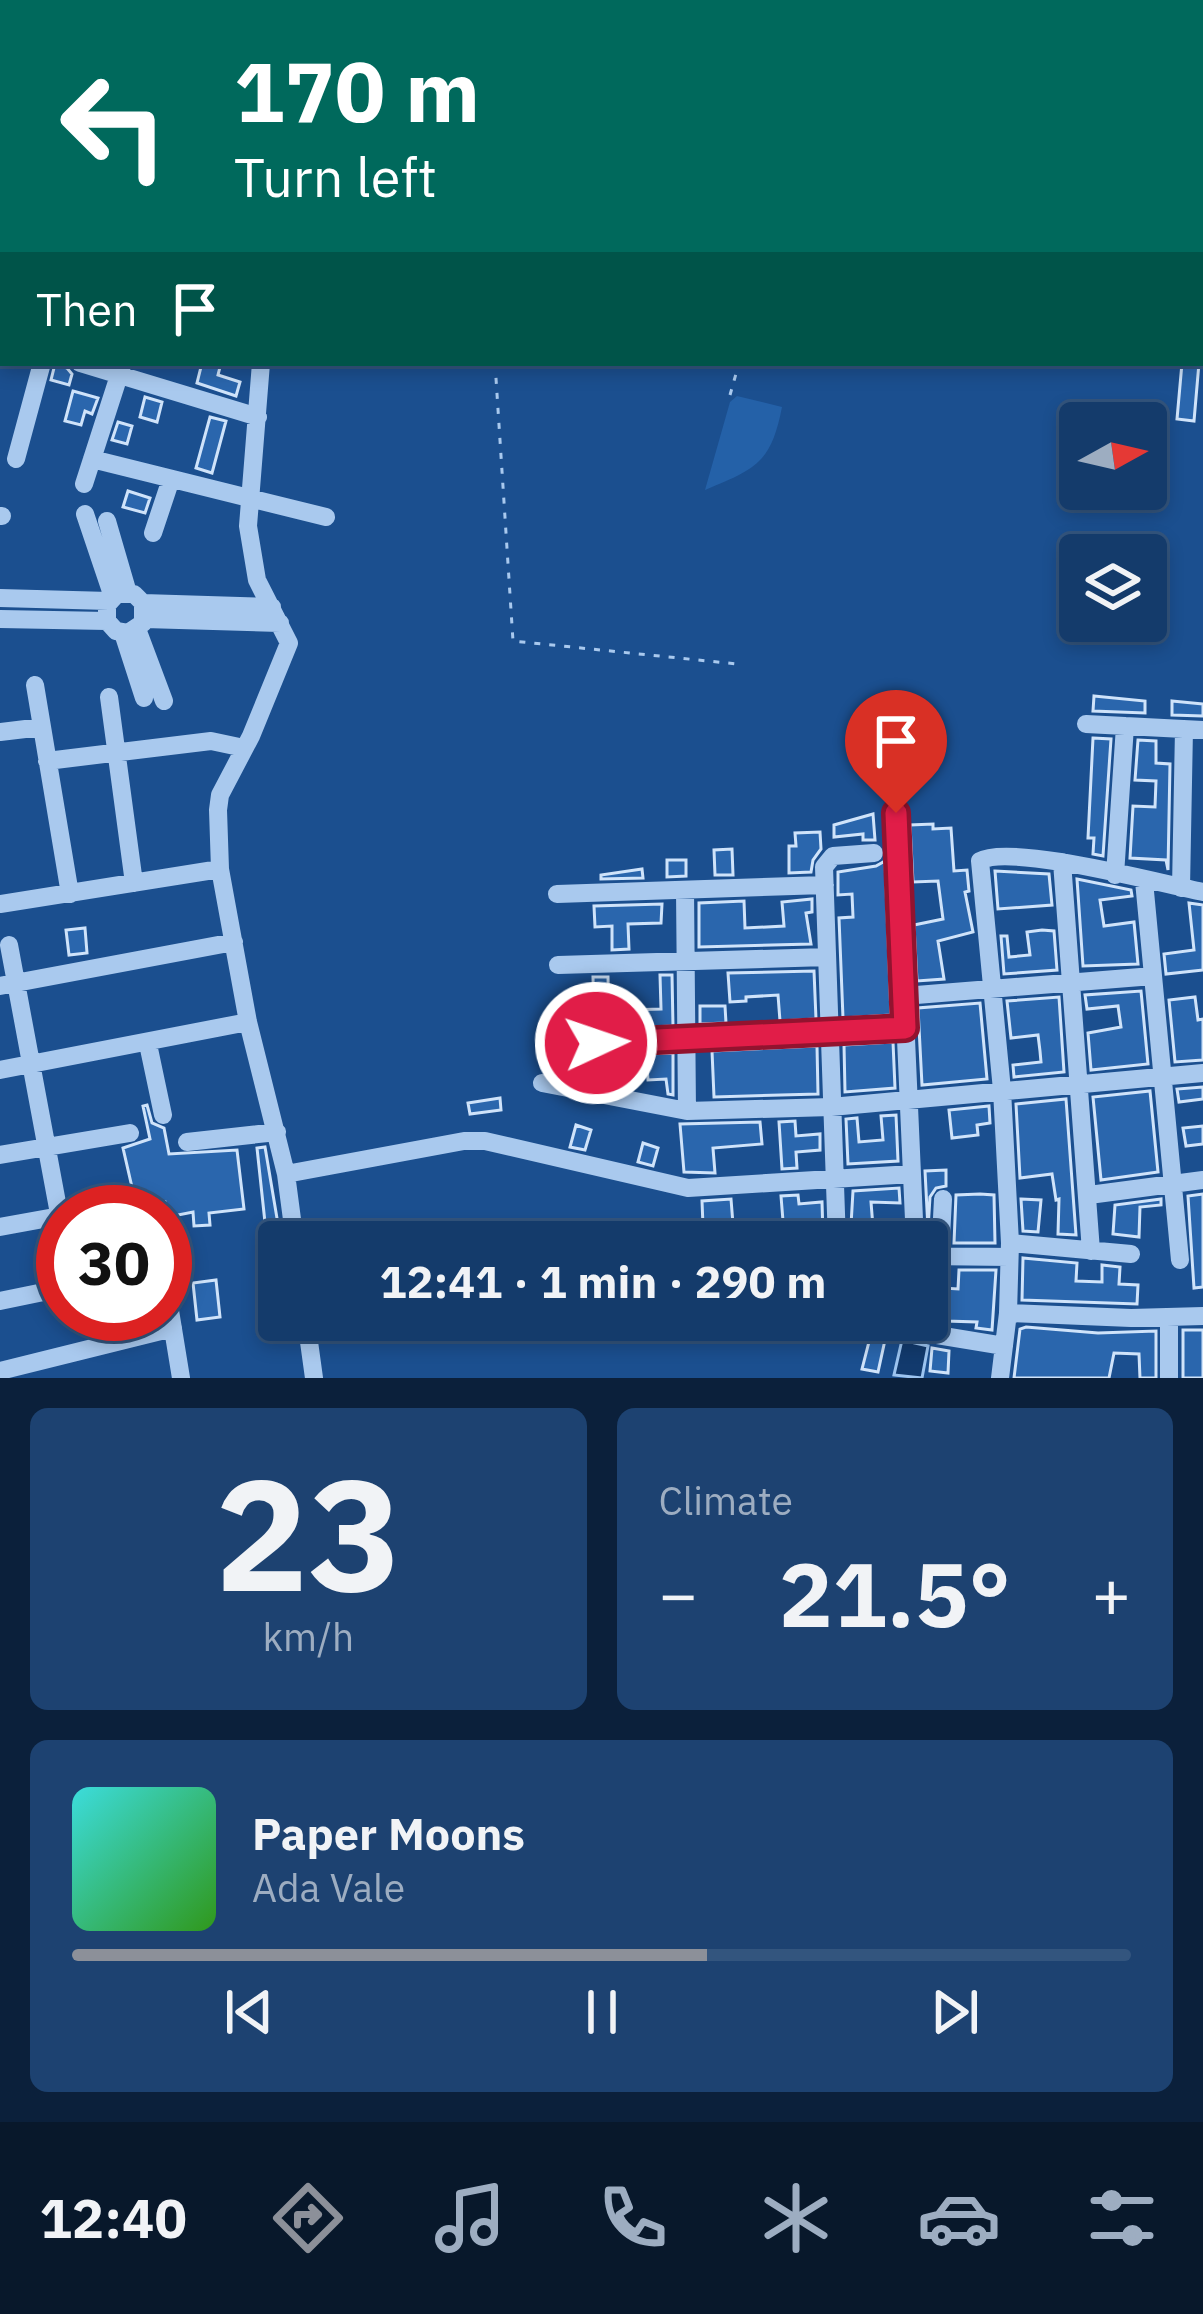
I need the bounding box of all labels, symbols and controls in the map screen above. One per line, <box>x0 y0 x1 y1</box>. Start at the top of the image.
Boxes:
text: 170 m <box>234 36 480 145</box>
icon: left <box>36 48 192 204</box>
text: Turn left <box>234 142 437 212</box>
icon: arrive <box>162 276 228 342</box>
text: Then <box>36 280 138 338</box>
north arrow <box>1059 402 1167 510</box>
map controls <box>1059 402 1167 642</box>
button: layers <box>1059 534 1167 642</box>
pin <box>845 690 947 813</box>
icon: arrive <box>863 708 929 774</box>
position arrow <box>533 980 659 1106</box>
speed limit sign: 30 <box>36 1185 192 1341</box>
text: 12:41 · 1 min · 290 m <box>380 1252 826 1310</box>
text: 23 <box>215 1431 402 1634</box>
text: Climate <box>659 1475 793 1526</box>
text: 21.5° <box>779 1535 1011 1652</box>
text: − <box>659 1550 698 1636</box>
text: + <box>1091 1550 1131 1636</box>
text: km/h <box>262 1611 354 1662</box>
text: Paper Moons <box>252 1804 525 1862</box>
text: Ada Vale <box>252 1862 405 1913</box>
icon: previous <box>216 1979 282 2045</box>
icon: pause <box>569 1979 635 2045</box>
icon: next <box>922 1979 988 2045</box>
icon: directions <box>266 2176 350 2260</box>
icon: music <box>428 2176 512 2260</box>
icon: phone <box>591 2176 675 2260</box>
icon: climate <box>754 2176 838 2260</box>
icon: car <box>917 2176 1001 2260</box>
icon: filters <box>1080 2176 1164 2260</box>
text: 12:40 <box>39 2183 187 2253</box>

